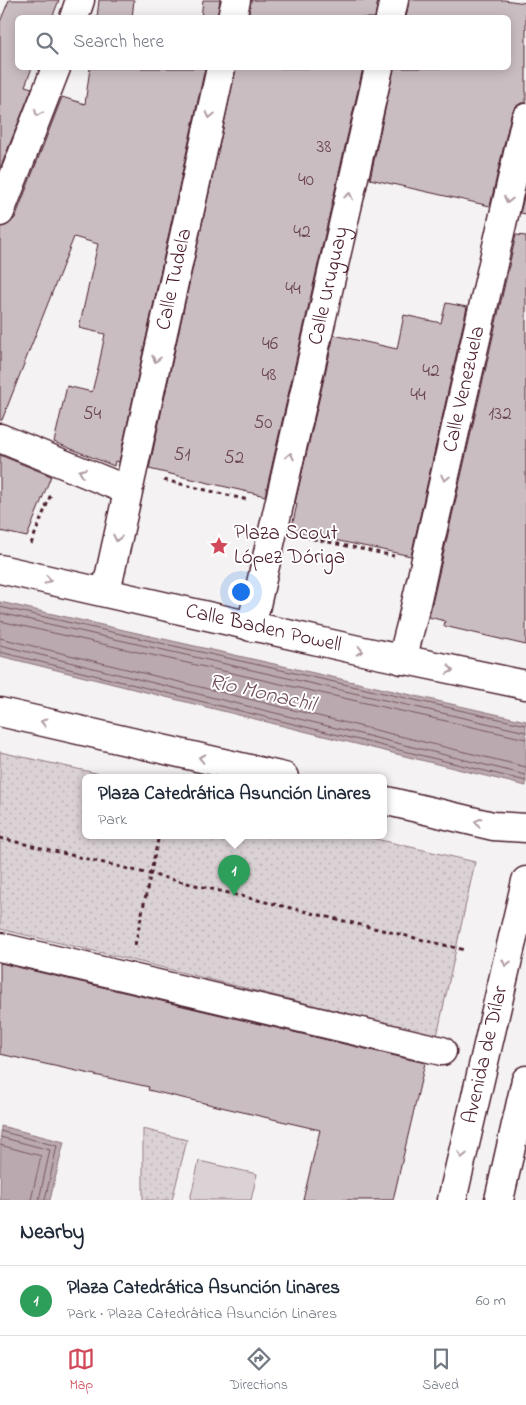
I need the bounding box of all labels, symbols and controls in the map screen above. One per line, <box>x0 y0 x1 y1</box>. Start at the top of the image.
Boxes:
search box <box>15 15 511 70</box>
icon: search <box>33 29 61 57</box>
text: Search here <box>73 29 164 56</box>
one-way arrow <box>34 108 45 117</box>
one-way arrow <box>205 111 216 120</box>
house number: 38 <box>317 134 331 161</box>
house number: 40 <box>298 167 314 194</box>
one-way arrow <box>343 191 354 200</box>
one-way arrow <box>503 195 513 204</box>
house number: 42 <box>293 219 311 246</box>
street label: Calle Uruguay <box>301 224 359 348</box>
street label: Calle Tudela <box>149 226 200 333</box>
house number: 44 <box>285 276 301 303</box>
street label: Calle Venezuela <box>436 323 493 455</box>
house number: 46 <box>262 331 278 358</box>
one-way arrow <box>151 355 162 364</box>
house number: 42 <box>422 358 440 385</box>
house number: 48 <box>262 362 276 389</box>
house number: 44 <box>410 382 426 409</box>
house number: 54 <box>83 401 102 428</box>
house number: 132 <box>488 401 512 428</box>
house number: 50 <box>253 410 273 437</box>
house number: 51 <box>174 442 190 469</box>
house number: 52 <box>224 445 244 472</box>
one-way arrow <box>284 452 295 461</box>
one-way arrow <box>78 467 87 478</box>
one-way arrow <box>440 473 451 482</box>
place label: Plaza Scout López Dóriga <box>234 519 345 575</box>
one-way arrow <box>112 533 123 542</box>
place icon: Plaza Scout López Dóriga <box>208 535 230 557</box>
one-way arrow <box>43 574 52 585</box>
your location <box>228 579 254 605</box>
street label: Calle Baden Powell <box>182 596 344 661</box>
one-way arrow <box>355 645 364 656</box>
one-way arrow <box>445 664 454 675</box>
water label: Río Monachil <box>206 666 321 722</box>
one-way arrow <box>40 717 49 728</box>
one-way arrow <box>198 753 207 764</box>
popup <box>82 774 387 839</box>
text: Plaza Catedrática Asunción Linares <box>98 781 371 808</box>
text: Park <box>98 808 127 832</box>
one-way arrow <box>473 817 482 828</box>
pin: 1 <box>218 855 250 896</box>
one-way arrow <box>501 958 512 967</box>
street label: Avenida de Dílar <box>455 982 516 1127</box>
one-way arrow <box>457 1151 468 1159</box>
text: Nearby <box>20 1218 84 1248</box>
text: Plaza Catedrática Asunción Linares <box>67 1275 340 1302</box>
text: 1 <box>33 1289 39 1313</box>
text: 60 m <box>476 1289 506 1313</box>
text: Park · Plaza Catedrática Asunción Linares <box>67 1302 337 1326</box>
tab: Map <box>67 1345 95 1396</box>
tab: Directions <box>230 1345 288 1396</box>
tab: Saved <box>422 1345 459 1396</box>

